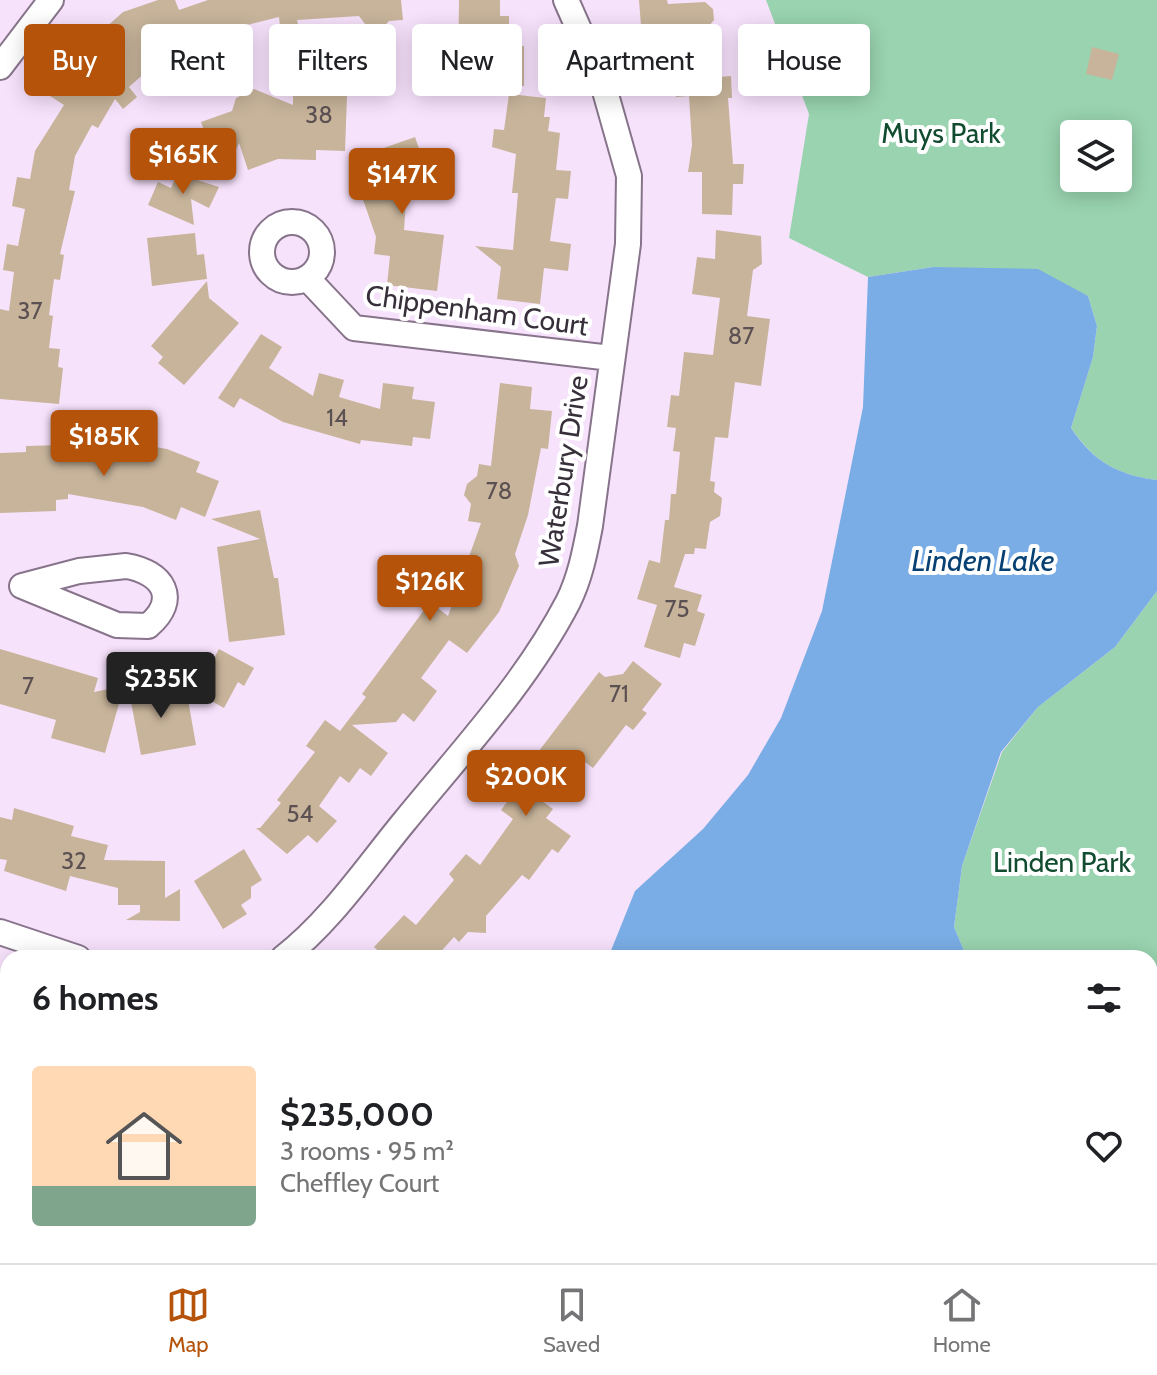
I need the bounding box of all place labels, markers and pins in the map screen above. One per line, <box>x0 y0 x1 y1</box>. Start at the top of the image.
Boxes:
pin: $165K <box>127 128 239 196</box>
pin: $147K <box>346 148 458 216</box>
pin: $185K <box>48 410 160 478</box>
pin: $126K <box>374 555 486 623</box>
pin: $235K <box>105 652 217 720</box>
pin: $200K <box>470 750 582 818</box>

